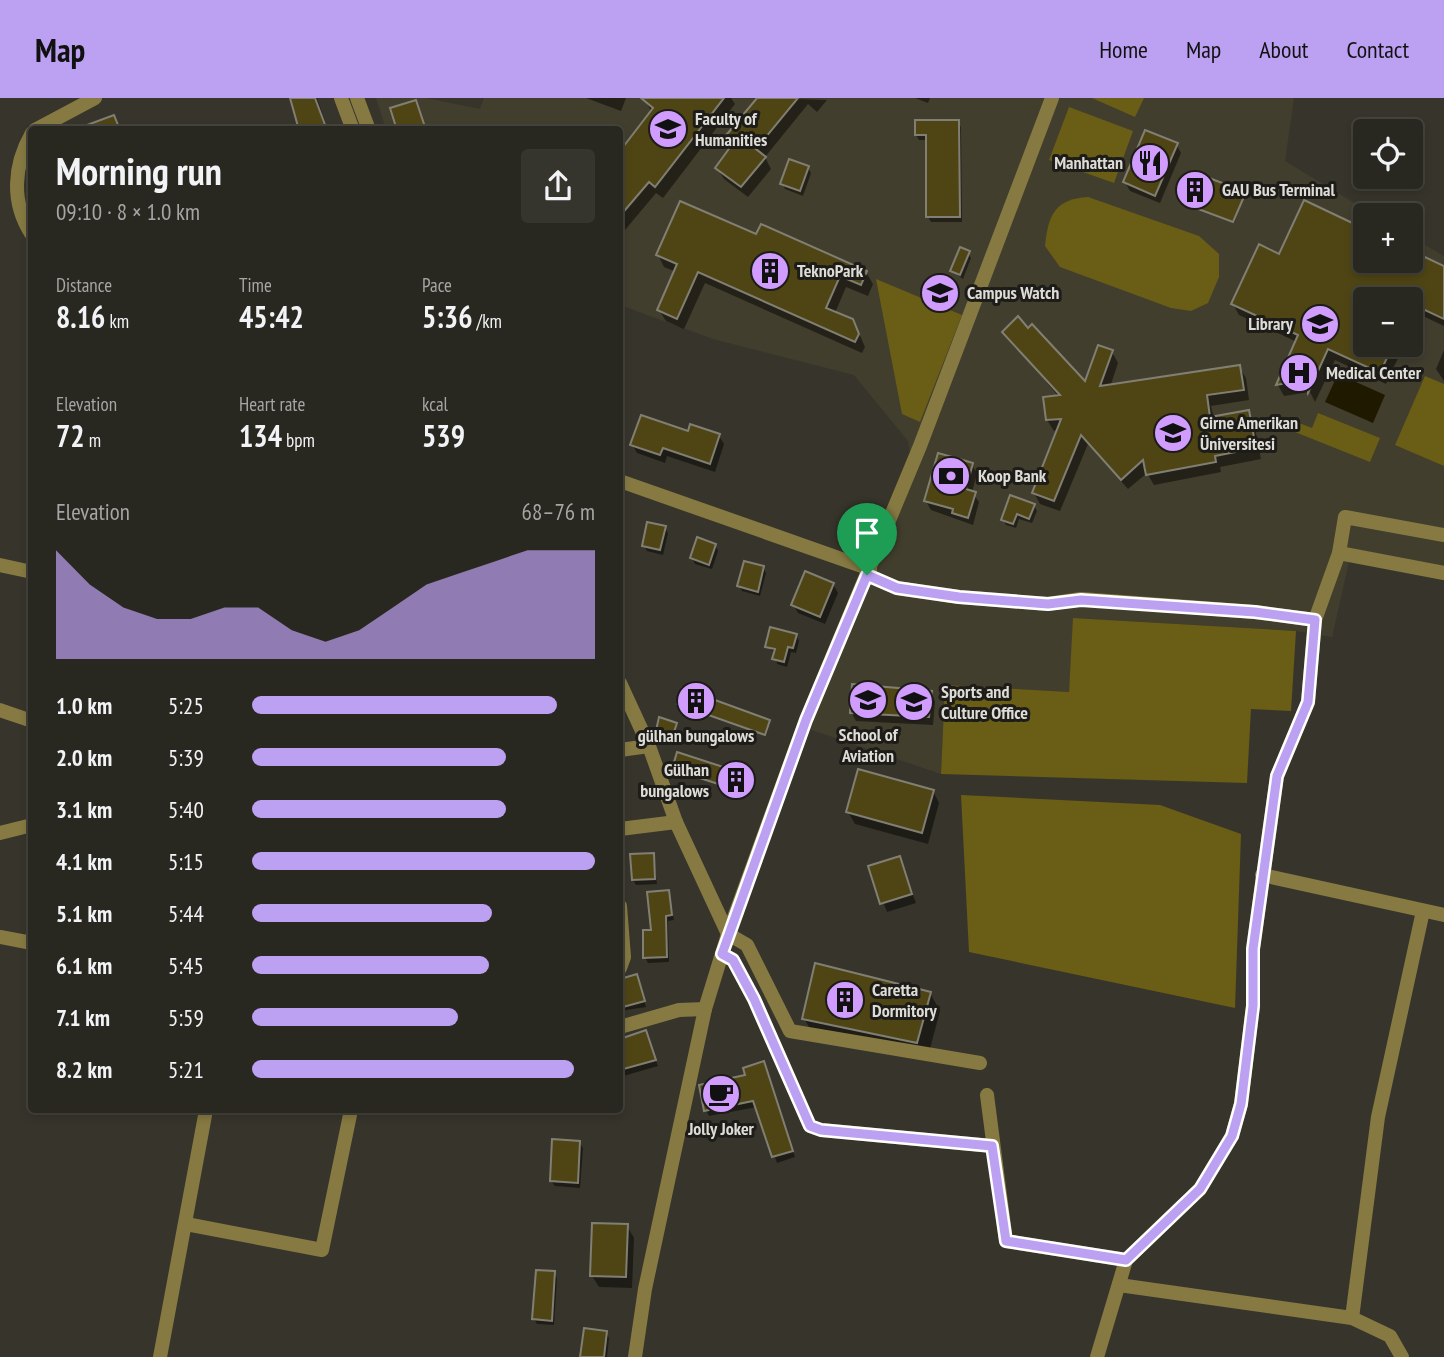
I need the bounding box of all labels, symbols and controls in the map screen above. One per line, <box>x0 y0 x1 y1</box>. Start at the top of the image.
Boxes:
text: Map <box>35 28 85 71</box>
text: Home <box>1099 34 1148 65</box>
text: Map <box>1186 34 1221 65</box>
text: About <box>1259 34 1308 65</box>
text: Contact <box>1346 34 1409 65</box>
place label: Faculty of Humanities <box>695 107 767 151</box>
school or university icon: Faculty of Humanities <box>647 108 689 150</box>
map controls <box>1353 119 1423 357</box>
button: locate <box>1353 119 1423 189</box>
restaurant icon: Manhattan <box>1129 142 1171 184</box>
text: Morning run <box>56 146 222 195</box>
button: share <box>521 149 595 223</box>
place label: Manhattan <box>1054 151 1123 174</box>
building icon: GAU Bus Terminal <box>1174 169 1216 211</box>
place label: GAU Bus Terminal <box>1222 178 1335 201</box>
text: 09:10 · 8 × 1.0 km <box>56 197 200 226</box>
button: + <box>1353 203 1423 273</box>
building icon: TeknoPark <box>749 250 791 292</box>
place label: TeknoPark <box>797 259 864 282</box>
school or university icon: Campus Watch <box>919 272 961 314</box>
text: Distance <box>56 273 112 297</box>
text: Time <box>239 273 272 297</box>
text: Pace <box>422 273 452 297</box>
place label: Campus Watch <box>967 281 1059 304</box>
button: − <box>1353 287 1423 357</box>
text: 8.16 <box>56 297 105 336</box>
text: 45:42 <box>239 297 304 336</box>
text: 5:36 <box>422 297 473 336</box>
school or university icon: Library <box>1299 303 1341 345</box>
text: km <box>105 309 129 333</box>
text: /km <box>473 309 502 333</box>
place label: Library <box>1248 312 1294 335</box>
hospital icon: Medical Center <box>1278 352 1320 394</box>
place label: Medical Center <box>1326 361 1422 384</box>
text: Elevation <box>56 392 117 416</box>
text: Heart rate <box>239 392 305 416</box>
text: kcal <box>422 392 448 416</box>
place label: Girne Amerikan Üniversitesi <box>1200 411 1298 455</box>
school or university icon: Girne Amerikan Üniversitesi <box>1152 412 1194 454</box>
text: 72 <box>56 416 85 455</box>
text: 134 <box>239 416 282 455</box>
text: 539 <box>422 416 465 455</box>
text: m <box>85 428 101 452</box>
text: bpm <box>282 428 315 452</box>
bank icon: Koop Bank <box>930 455 972 497</box>
place label: Koop Bank <box>978 464 1047 487</box>
text: Elevation <box>56 497 130 526</box>
text: 68–76 m <box>522 497 595 526</box>
pin <box>837 503 897 575</box>
icon: arrive <box>848 514 886 552</box>
school or university icon: School of Aviation <box>847 679 889 721</box>
building icon: gülhan bungalows <box>675 680 717 722</box>
place label: Sports and Culture Office <box>941 680 1028 724</box>
school or university icon: Sports and Culture Office <box>893 681 935 723</box>
text: 1.0 km <box>56 691 112 720</box>
text: 5:25 <box>168 691 204 720</box>
place label: School of Aviation <box>838 723 899 767</box>
place label: gülhan bungalows <box>638 724 754 747</box>
text: 2.0 km <box>56 743 112 772</box>
text: 5:39 <box>168 743 204 772</box>
place label: Gülhan bungalows <box>640 758 709 802</box>
building icon: Gülhan bungalows <box>715 759 757 801</box>
text: 3.1 km <box>56 795 112 824</box>
text: 5:40 <box>168 795 204 824</box>
text: 4.1 km <box>56 847 112 876</box>
text: 5:15 <box>168 847 204 876</box>
text: 5.1 km <box>56 899 112 928</box>
text: 5:44 <box>168 899 204 928</box>
text: 6.1 km <box>56 951 112 980</box>
text: 5:45 <box>168 951 204 980</box>
place label: Caretta Dormitory <box>872 978 937 1022</box>
building icon: Caretta Dormitory <box>824 979 866 1021</box>
text: 7.1 km <box>56 1003 110 1032</box>
text: 5:59 <box>168 1003 204 1032</box>
text: 8.2 km <box>56 1055 112 1084</box>
text: 5:21 <box>168 1055 204 1084</box>
cafe icon: Jolly Joker <box>700 1073 742 1115</box>
place label: Jolly Joker <box>687 1117 755 1140</box>

